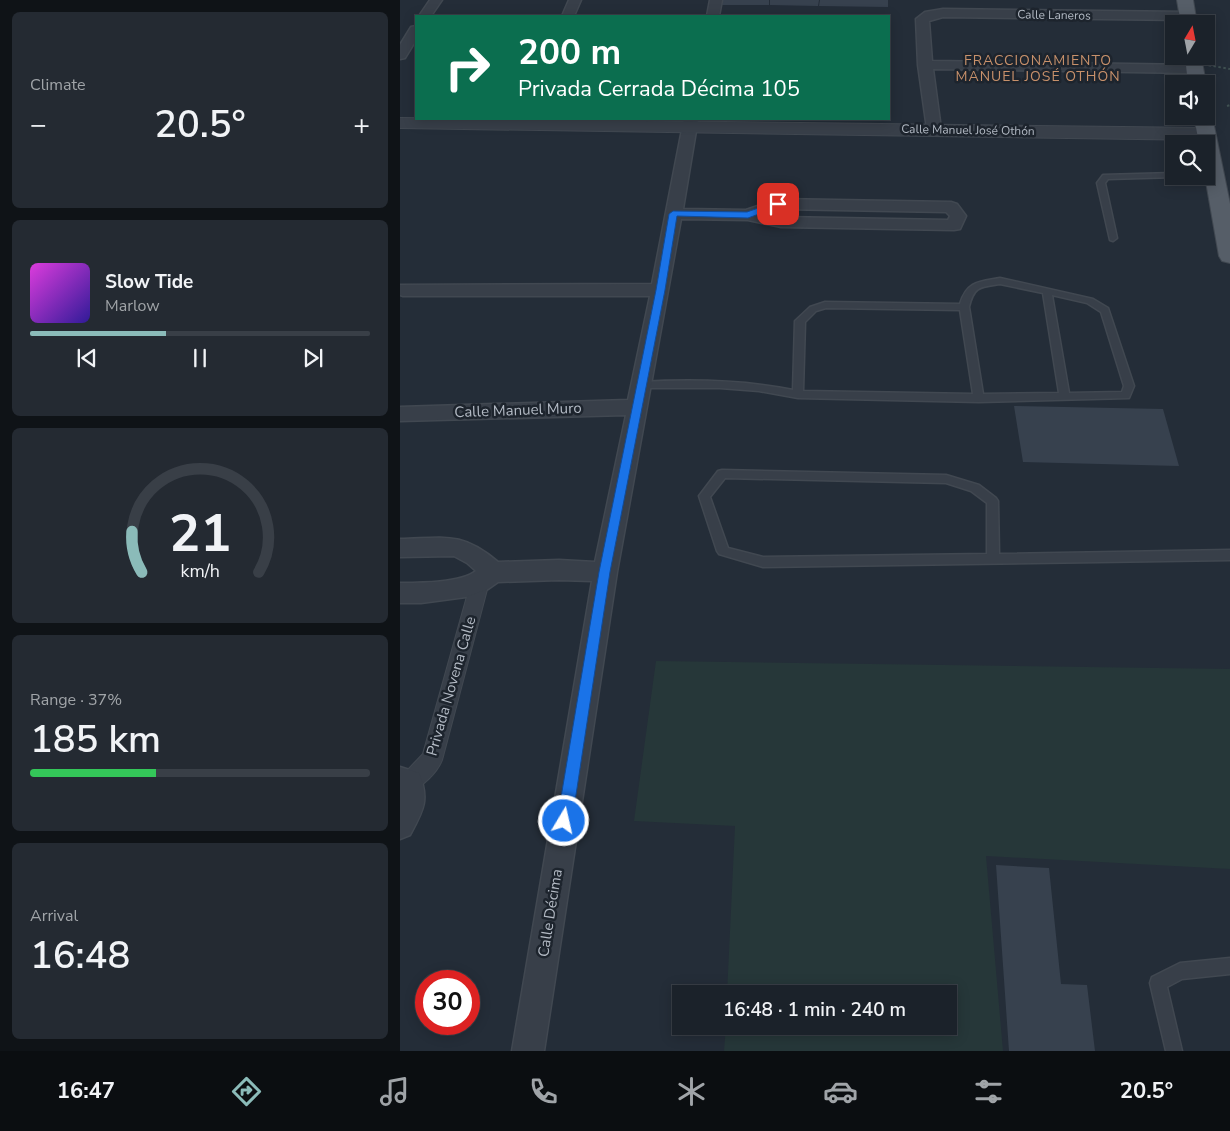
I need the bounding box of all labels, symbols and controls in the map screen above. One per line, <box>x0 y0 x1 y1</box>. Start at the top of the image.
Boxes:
street label: Calle Laneros <box>1017 6 1091 24</box>
north arrow <box>1165 15 1215 65</box>
map controls <box>1165 15 1215 185</box>
text: 200 m <box>518 29 621 76</box>
icon: right <box>435 35 500 100</box>
district label: FRACCIONAMIENTO MANUEL JOSÉ OTHÓN <box>955 51 1121 86</box>
text: Climate <box>30 74 85 96</box>
text: Privada Cerrada Décima 105 <box>518 74 800 104</box>
button: sound <box>1165 75 1215 125</box>
text: 20.5° <box>154 99 246 150</box>
text: − <box>30 106 47 144</box>
text: + <box>353 106 370 144</box>
street label: Calle Manuel José Othón <box>901 121 1035 139</box>
button: search <box>1165 135 1215 185</box>
pin <box>757 183 799 225</box>
icon: arrive <box>764 190 792 218</box>
text: Slow Tide <box>105 269 193 295</box>
text: Marlow <box>105 295 160 317</box>
icon: previous <box>73 344 101 372</box>
icon: pause <box>186 344 214 372</box>
icon: next <box>299 344 327 372</box>
street label: Calle Manuel Muro <box>454 398 582 422</box>
text: 21 <box>169 498 231 569</box>
text: km/h <box>180 559 220 583</box>
street label: Privada Novena Calle <box>422 614 480 758</box>
text: Range · 37% <box>30 689 122 711</box>
text: 185 km <box>30 714 161 765</box>
position arrow <box>537 794 589 846</box>
street label: Calle Décima <box>533 868 567 958</box>
text: Arrival <box>30 905 78 927</box>
text: 16:48 <box>30 930 130 981</box>
speed limit sign: 30 <box>415 970 480 1035</box>
text: 16:48 · 1 min · 240 m <box>723 997 906 1023</box>
icon: directions <box>229 1074 264 1109</box>
icon: music <box>377 1074 412 1109</box>
icon: phone <box>526 1074 561 1109</box>
icon: climate <box>674 1074 709 1109</box>
icon: car <box>823 1074 858 1109</box>
icon: filters <box>971 1074 1006 1109</box>
text: 16:47 <box>57 1076 115 1106</box>
text: 20.5° <box>1120 1076 1173 1106</box>

